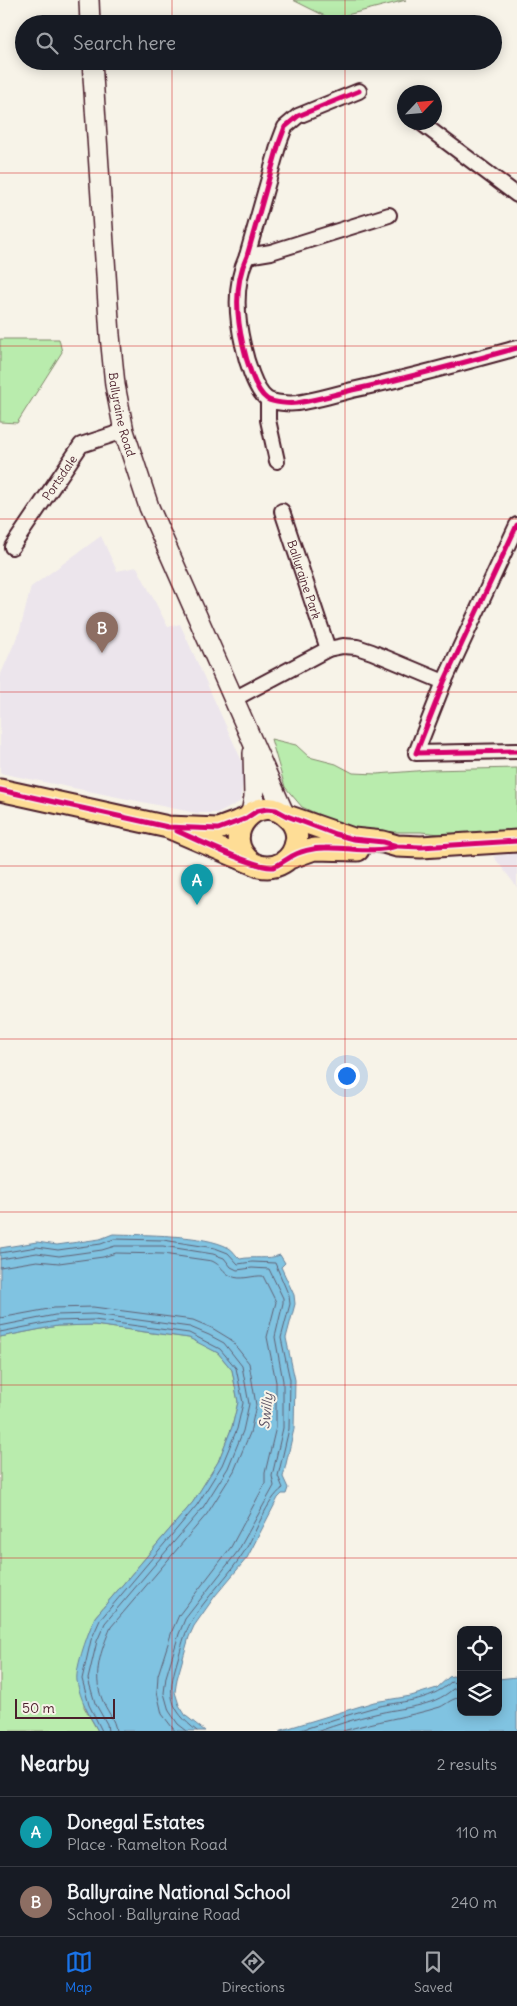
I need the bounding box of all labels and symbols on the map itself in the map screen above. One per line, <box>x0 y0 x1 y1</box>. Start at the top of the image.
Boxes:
north arrow <box>397 85 442 130</box>
street label: Ballyraine Road <box>106 372 139 458</box>
street label: Portsdale <box>39 452 80 503</box>
street label: Ballyraine Park <box>285 538 325 621</box>
pin: B <box>86 612 118 653</box>
pin: A <box>181 864 213 905</box>
your location <box>334 1063 360 1089</box>
water label: Swilly <box>255 1391 277 1430</box>
scale bar <box>15 1696 115 1719</box>

